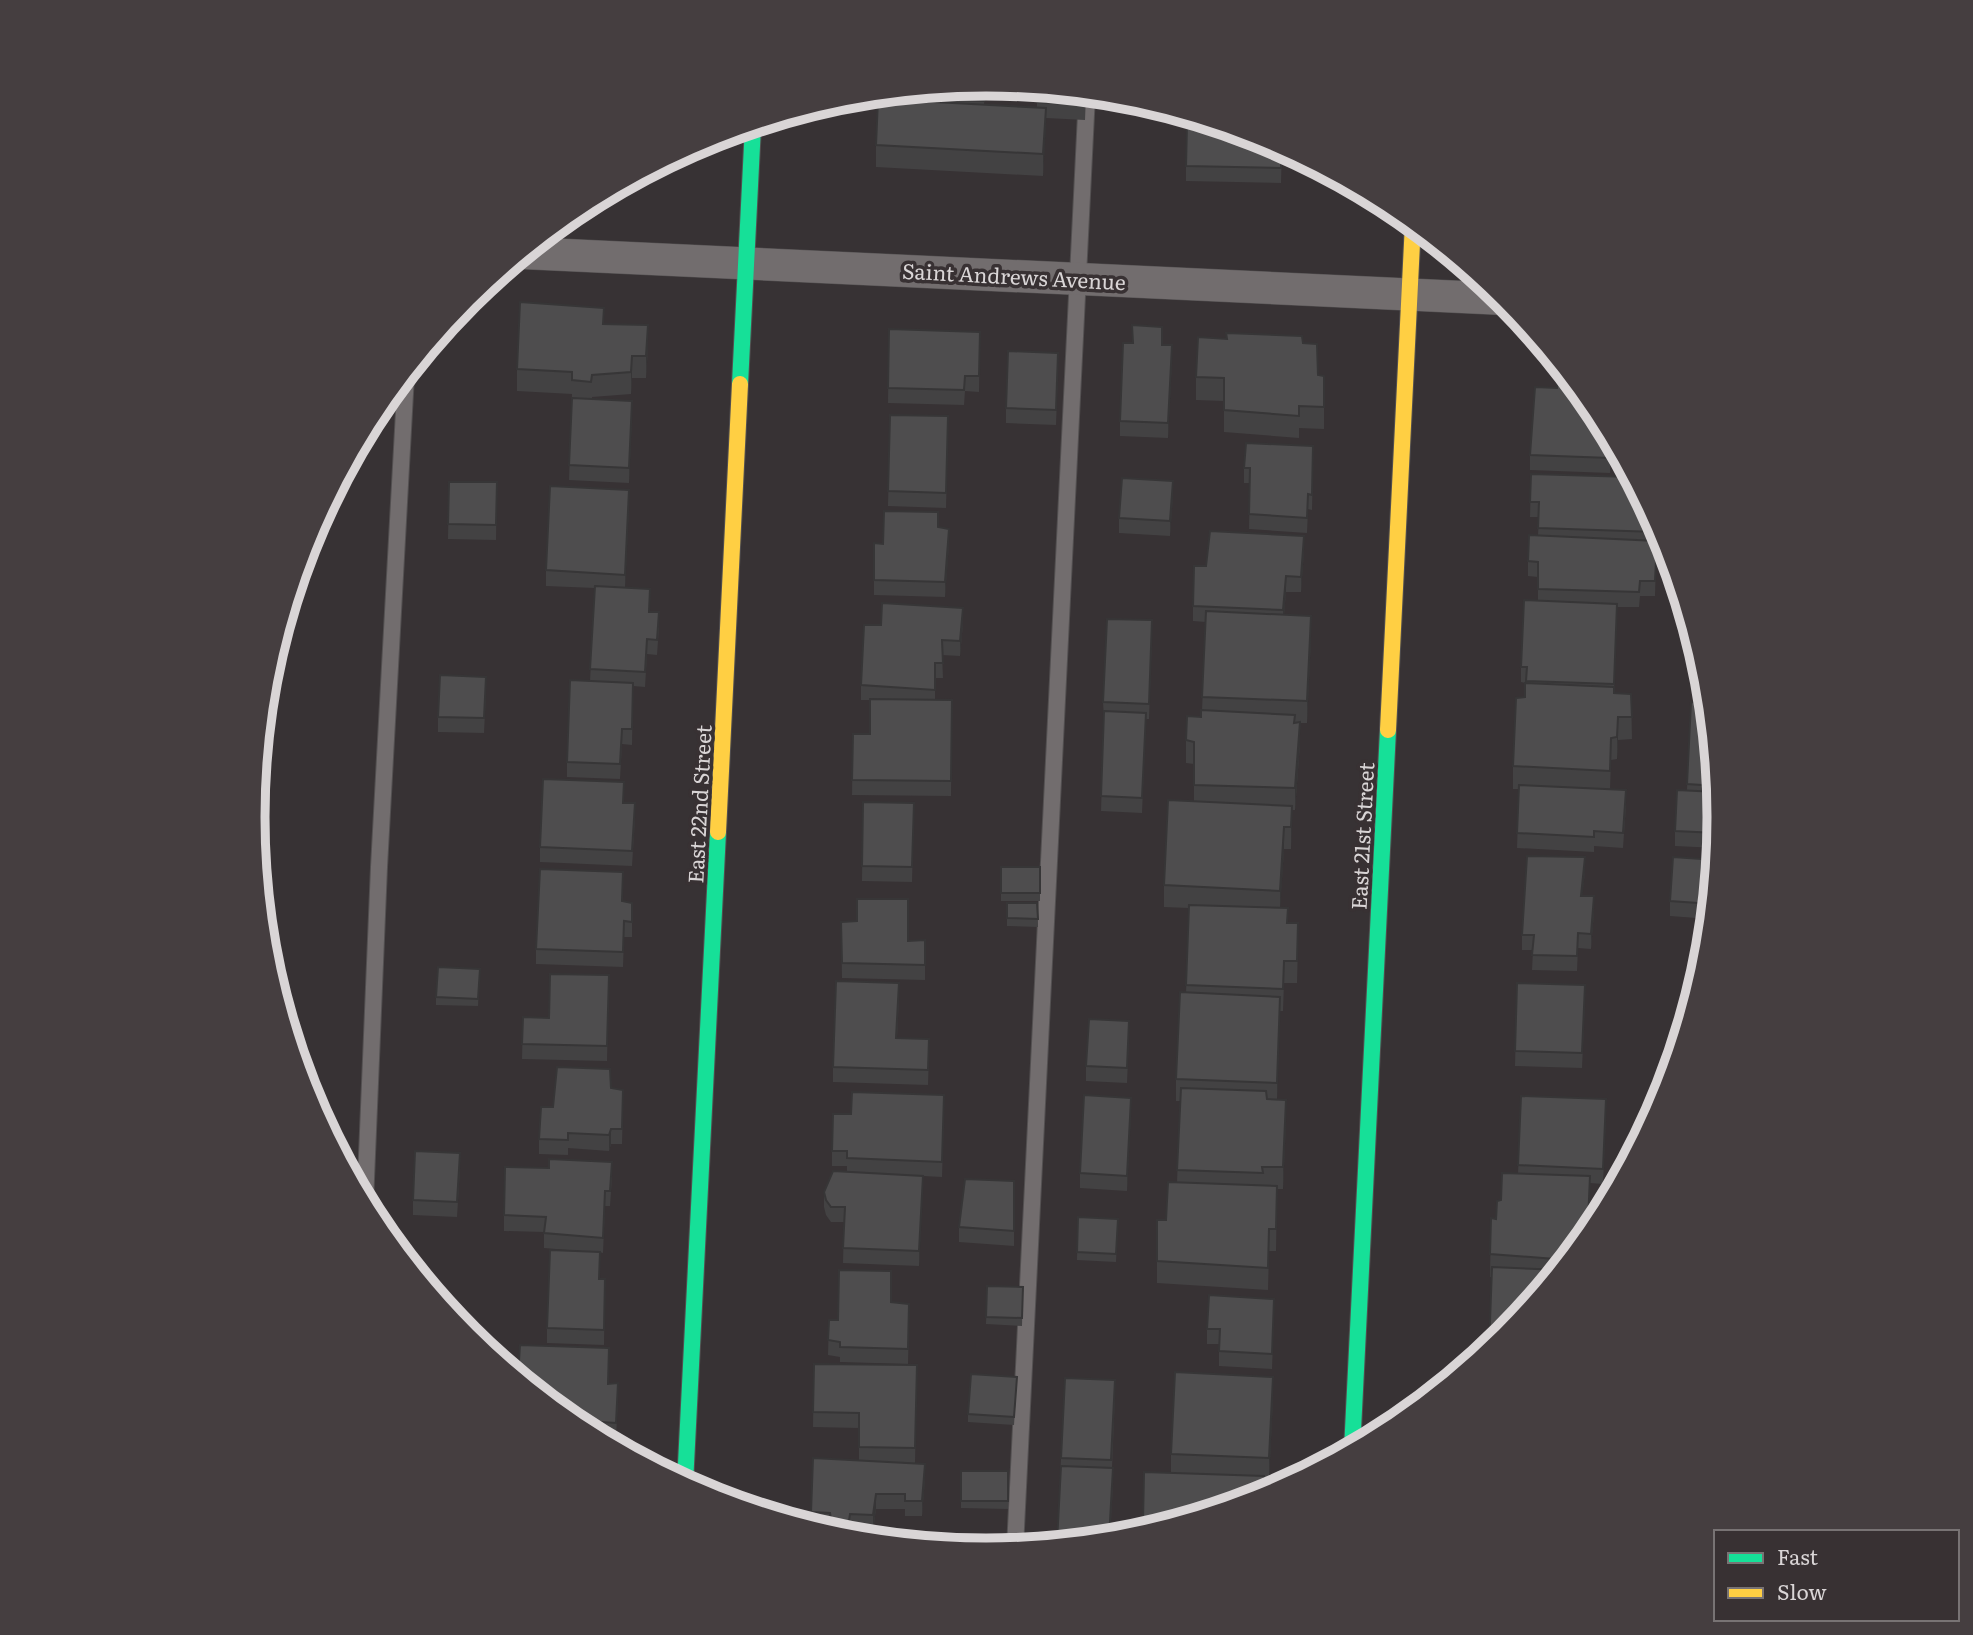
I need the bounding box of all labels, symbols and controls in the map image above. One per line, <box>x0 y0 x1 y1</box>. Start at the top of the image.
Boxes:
street label: Saint Andrews Avenue <box>901 254 1127 296</box>
street label: East 22nd Street <box>678 723 718 884</box>
street label: East 21st Street <box>1342 761 1380 911</box>
legend <box>1714 1530 1959 1621</box>
text: Fast <box>1777 1540 1818 1571</box>
text: Slow <box>1777 1575 1827 1606</box>

